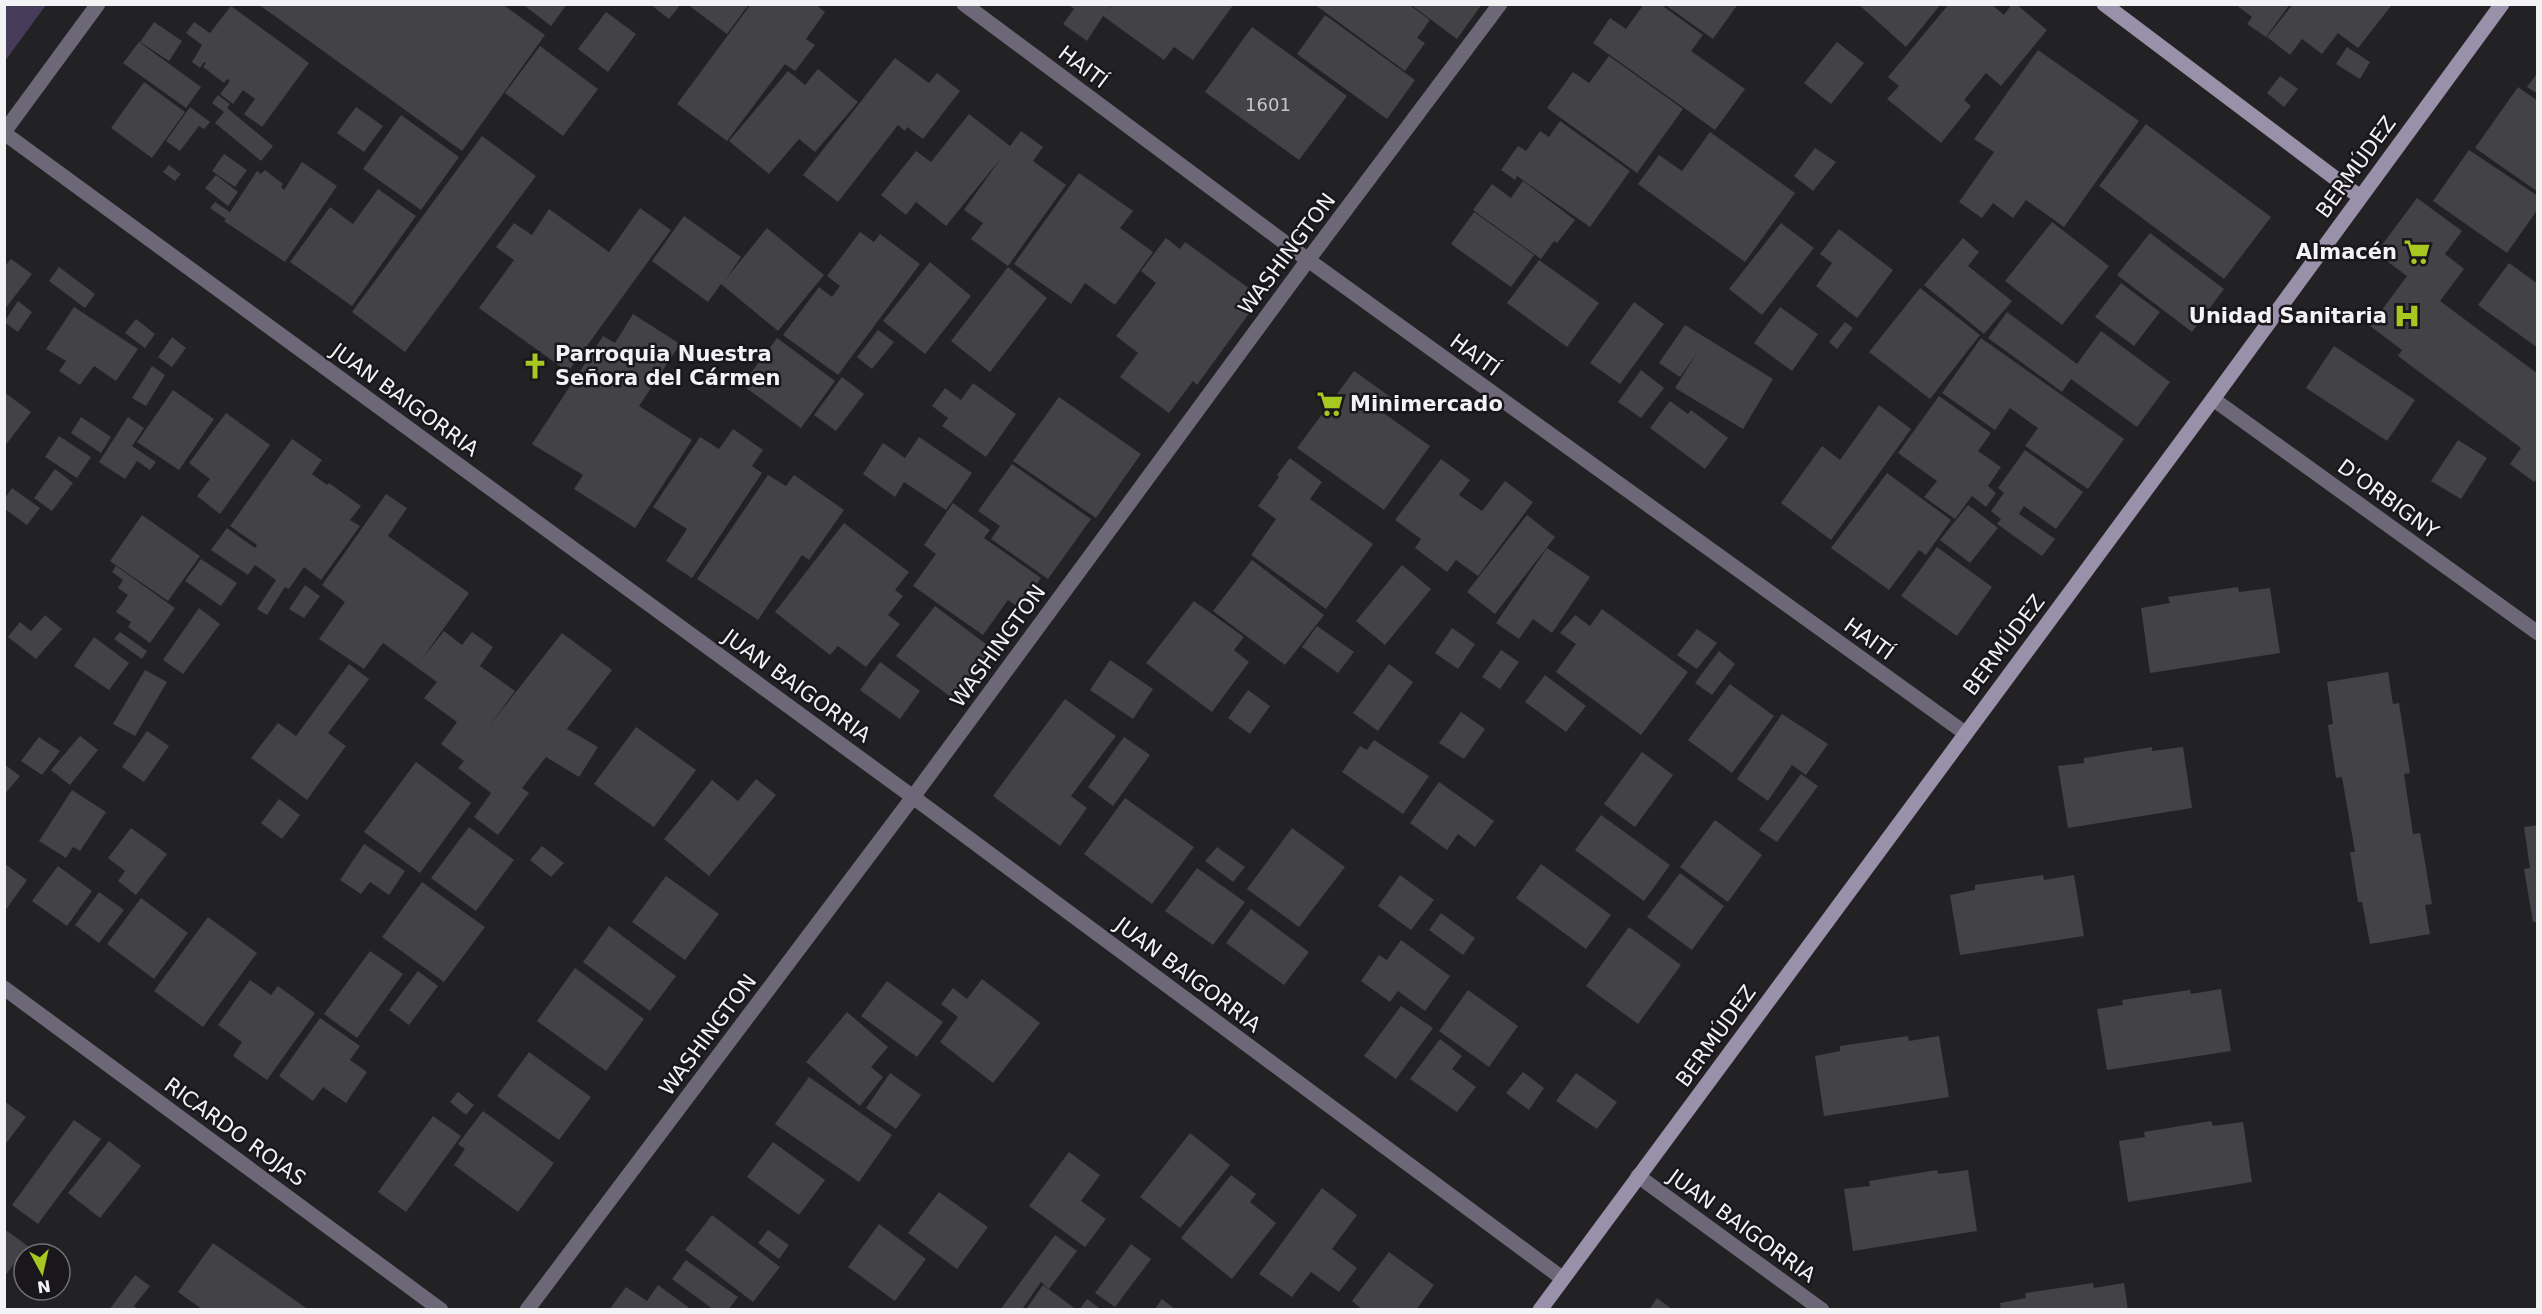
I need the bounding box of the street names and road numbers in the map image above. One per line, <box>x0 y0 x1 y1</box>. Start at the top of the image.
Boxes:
street label: HAITÍ <box>1054 40 1113 93</box>
street label: BERMÚDEZ <box>2310 111 2401 222</box>
street label: WASHINGTON <box>1234 189 1340 319</box>
street label: HAITÍ <box>1446 328 1505 381</box>
street label: JUAN BAIGORRIA <box>325 337 484 462</box>
street label: D'ORBIGNY <box>2333 454 2443 544</box>
street label: WASHINGTON <box>945 580 1051 712</box>
street label: BERMÚDEZ <box>1958 589 2050 700</box>
street label: HAITÍ <box>1840 612 1899 665</box>
street label: JUAN BAIGORRIA <box>717 623 876 748</box>
street label: JUAN BAIGORRIA <box>1109 911 1266 1038</box>
street label: WASHINGTON <box>655 970 761 1100</box>
street label: BERMÚDEZ <box>1670 980 1761 1091</box>
street label: RICARDO ROJAS <box>160 1073 310 1191</box>
street label: JUAN BAIGORRIA <box>1662 1163 1821 1288</box>

